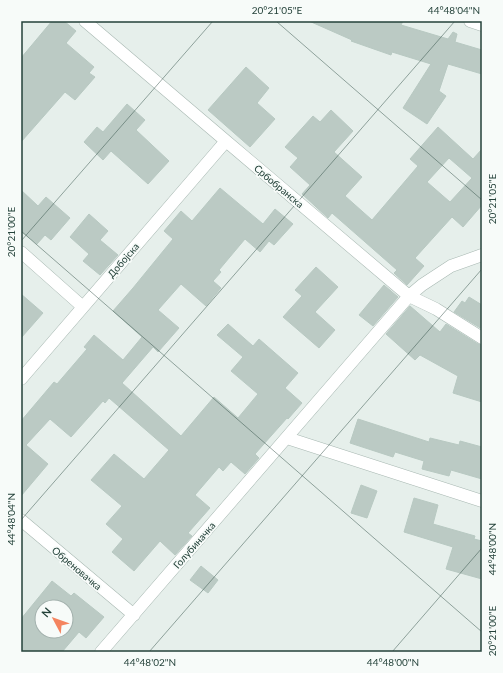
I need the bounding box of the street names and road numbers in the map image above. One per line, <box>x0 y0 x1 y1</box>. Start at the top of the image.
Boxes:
street label: Србобранска <box>252 162 306 210</box>
street label: Добојска <box>105 240 141 280</box>
street label: Голубиначка <box>171 519 217 571</box>
street label: Обреновачка <box>50 544 104 592</box>

